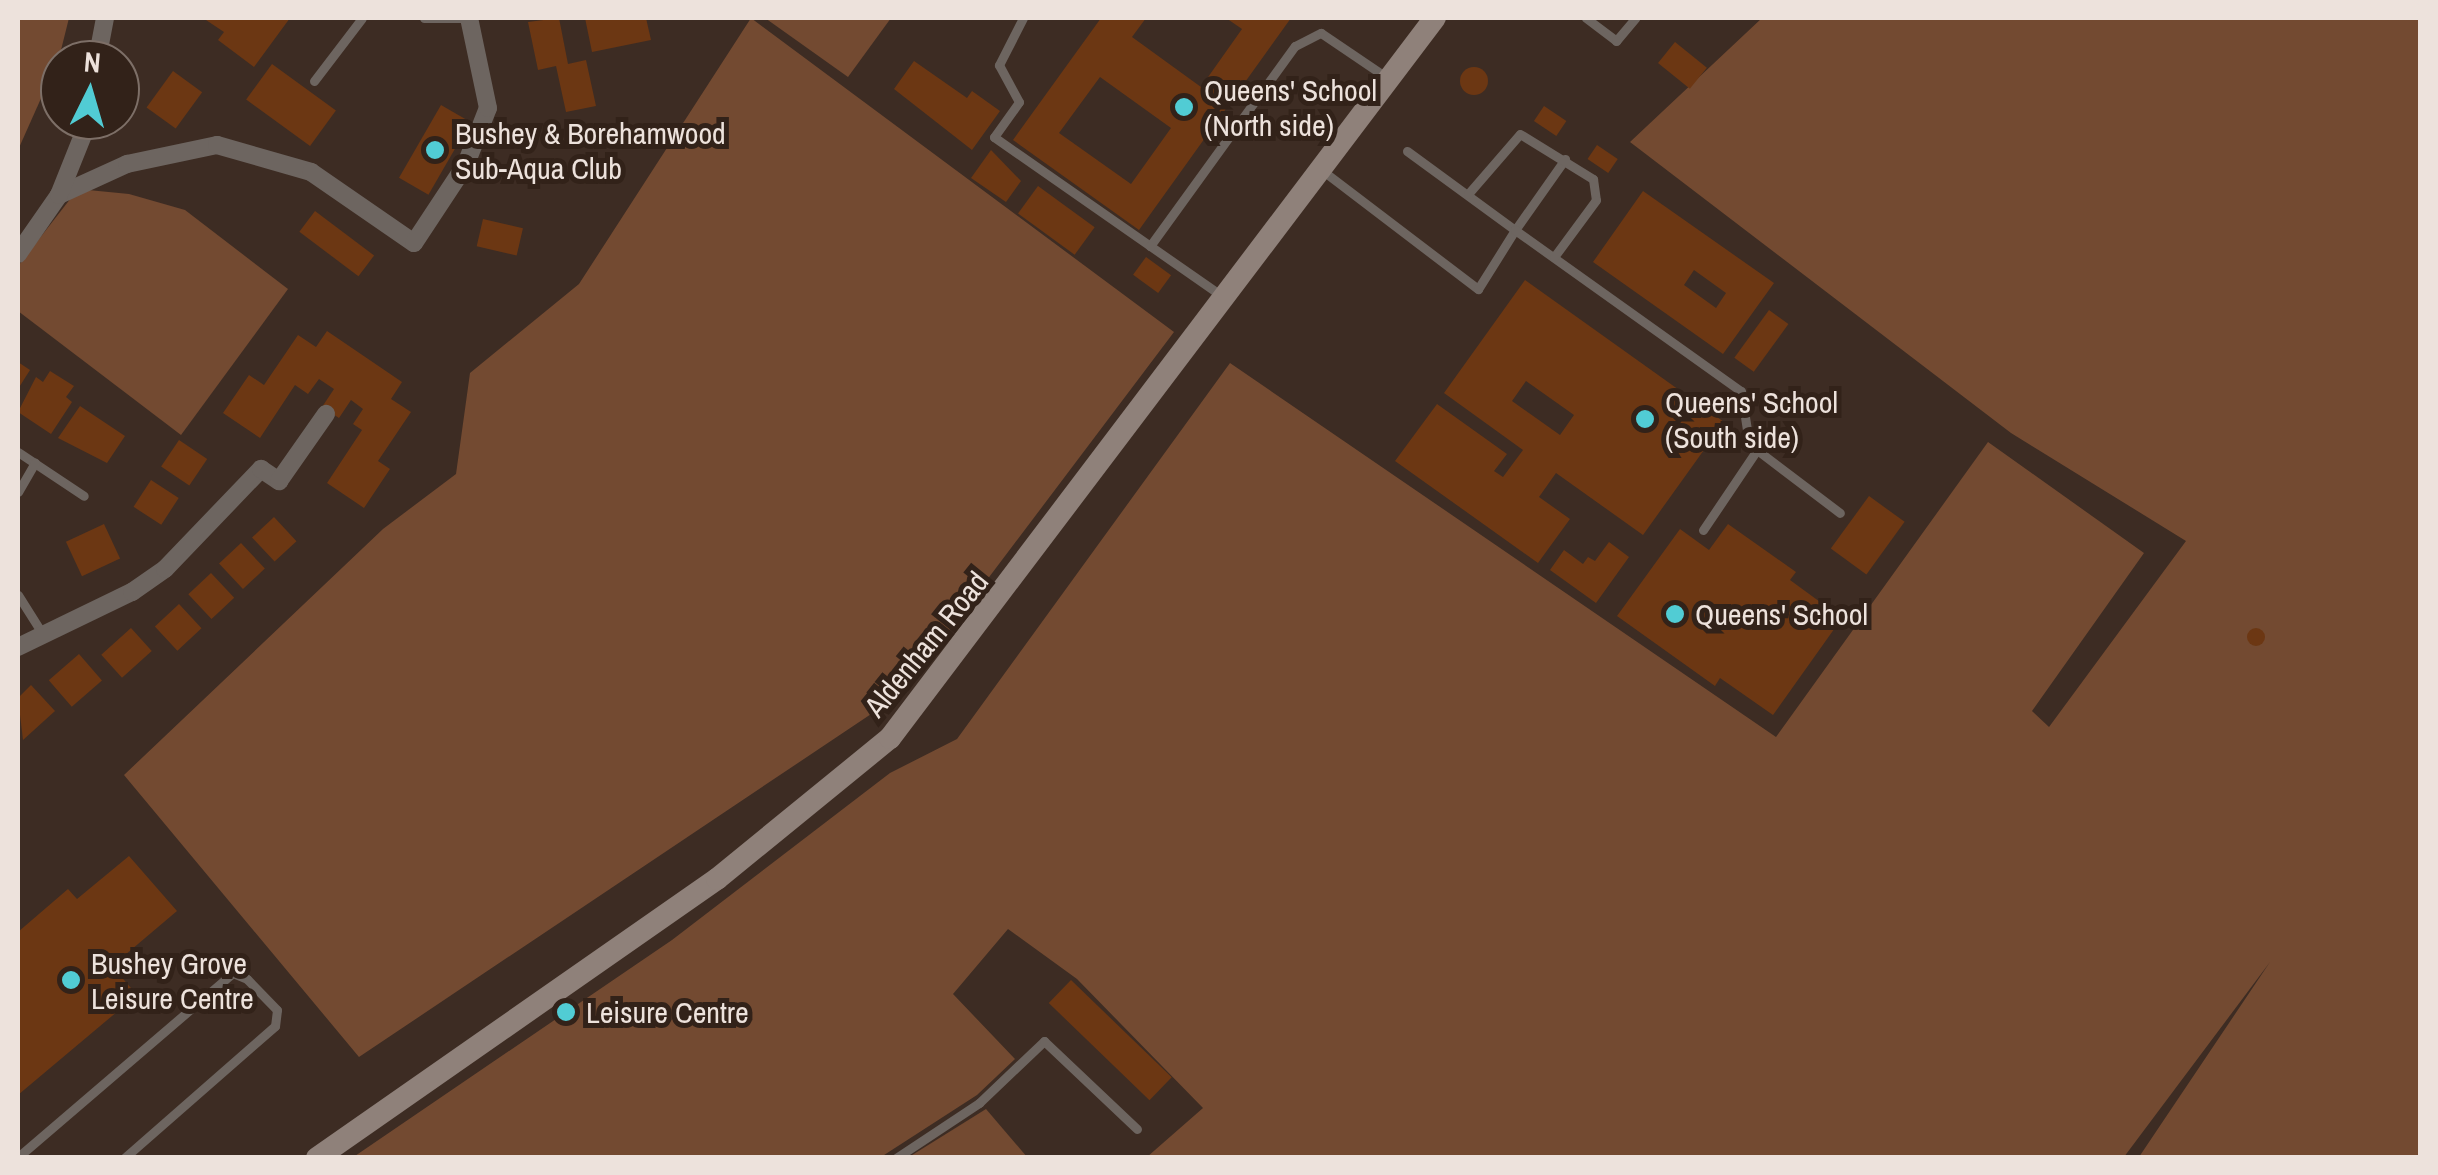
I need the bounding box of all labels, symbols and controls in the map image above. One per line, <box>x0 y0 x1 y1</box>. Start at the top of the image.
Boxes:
north arrow <box>40 40 140 140</box>
text: N <box>83 42 102 82</box>
place label: Queens' School (North side) <box>1204 72 1377 142</box>
marker: Queens' School (North side) <box>1173 96 1195 118</box>
place label: Bushey & Borehamwood Sub-Aqua Club <box>455 115 726 186</box>
marker: Bushey & Borehamwood Sub-Aqua Club <box>424 139 446 161</box>
place label: Queens' School (South side) <box>1665 384 1838 454</box>
marker: Queens' School (South side) <box>1634 408 1656 430</box>
street label: Aldenham Road <box>857 564 995 724</box>
place label: Queens' School <box>1695 596 1868 632</box>
marker: Queens' School <box>1664 603 1686 625</box>
place label: Bushey Grove Leisure Centre <box>91 945 254 1016</box>
marker: Bushey Grove Leisure Centre <box>60 969 82 991</box>
place label: Leisure Centre <box>586 994 749 1030</box>
marker: Leisure Centre <box>555 1001 577 1023</box>

